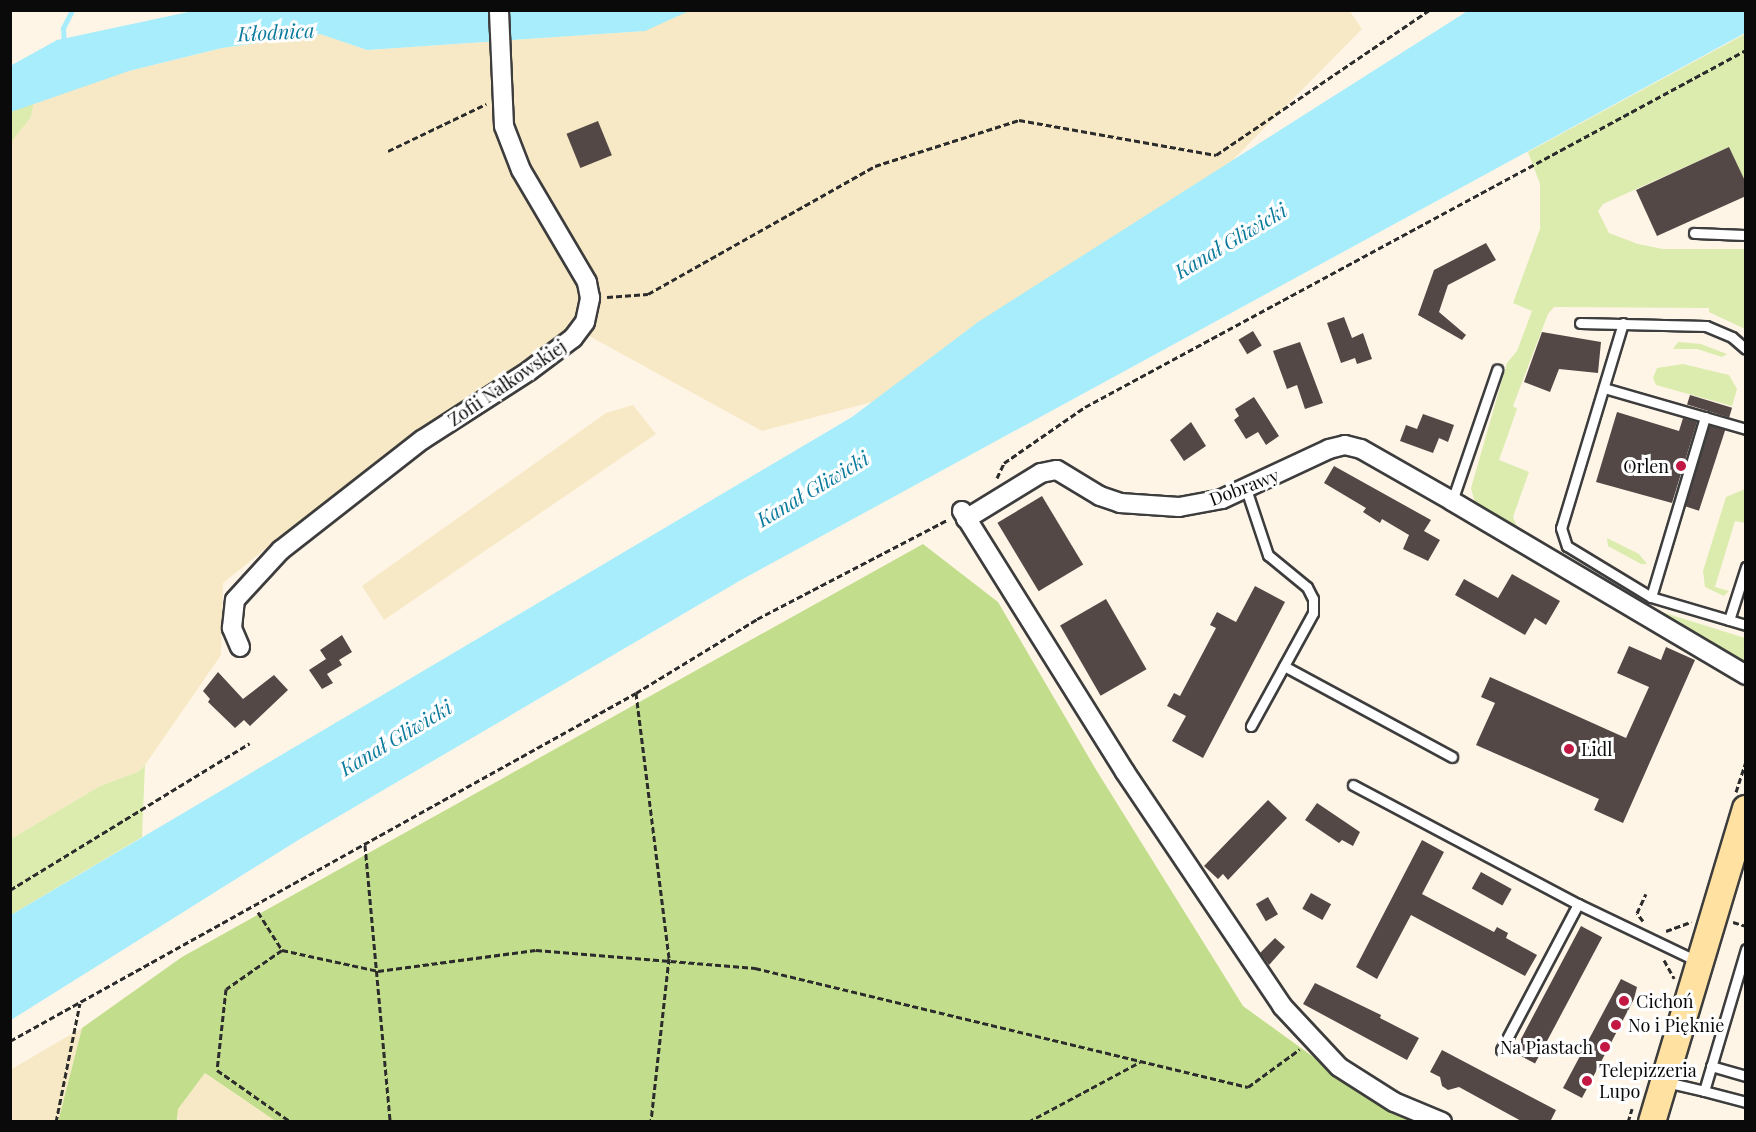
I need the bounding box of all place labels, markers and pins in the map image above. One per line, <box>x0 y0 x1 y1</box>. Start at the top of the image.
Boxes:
place label: Orlen <box>1623 455 1669 477</box>
marker: Orlen <box>1674 459 1688 473</box>
place label: Lidl <box>1581 738 1612 760</box>
marker: Lidl <box>1562 742 1576 756</box>
place label: Cichoń <box>1636 990 1694 1012</box>
marker: Cichoń <box>1617 994 1631 1008</box>
place label: No i Pięknie <box>1628 1014 1724 1036</box>
marker: No i Pięknie <box>1609 1018 1623 1032</box>
place label: Na Piastach <box>1500 1036 1593 1058</box>
marker: Na Piastach <box>1598 1040 1612 1054</box>
place label: Telepizzeria Lupo <box>1599 1060 1697 1102</box>
marker: Telepizzeria Lupo <box>1580 1074 1594 1088</box>

